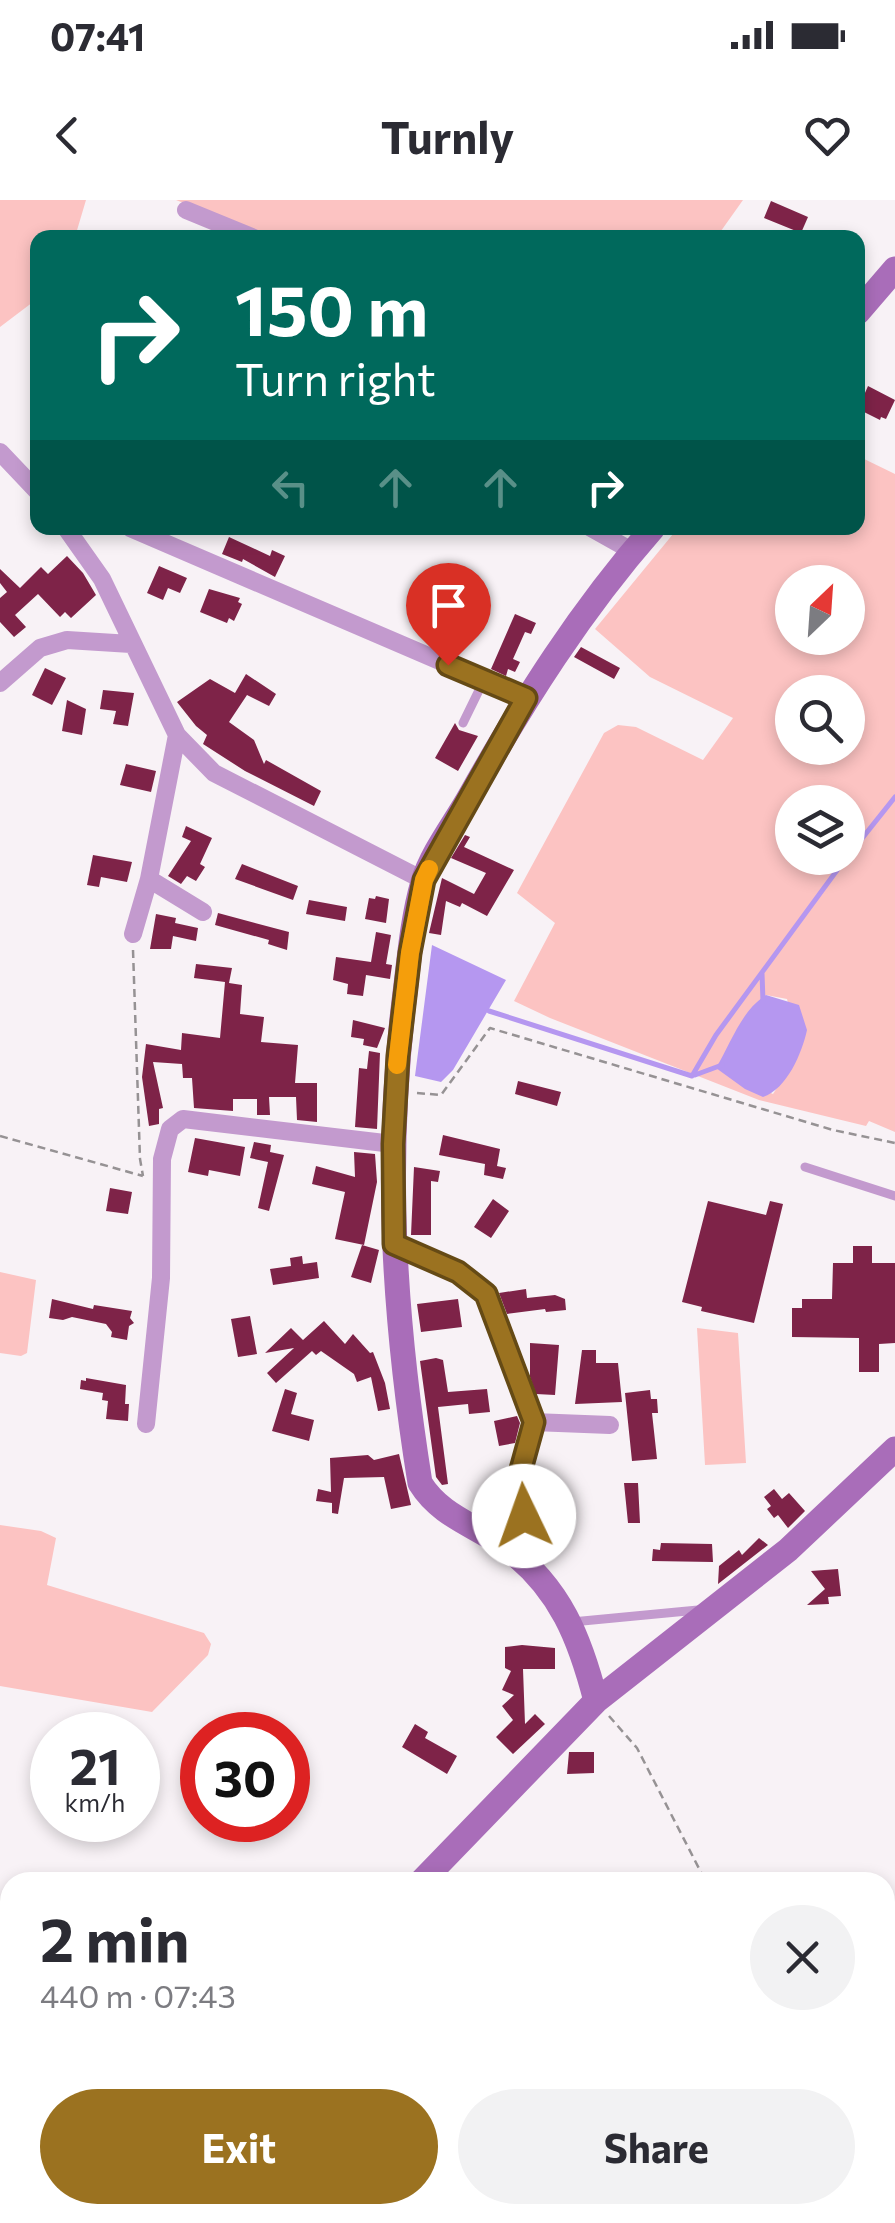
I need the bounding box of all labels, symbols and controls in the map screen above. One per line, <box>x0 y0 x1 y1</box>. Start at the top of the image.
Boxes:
text: 07:41 <box>50 12 145 59</box>
icon: back <box>40 108 95 163</box>
text: Turnly <box>381 108 514 163</box>
icon: heart <box>800 108 855 163</box>
text: 150 m <box>235 265 428 350</box>
icon: right <box>70 270 200 400</box>
text: Turn right <box>235 350 436 405</box>
icon: left <box>263 460 318 515</box>
icon: ahead <box>368 460 423 515</box>
icon: ahead <box>473 460 528 515</box>
icon: right <box>578 460 633 515</box>
pin <box>406 563 491 666</box>
north arrow <box>775 565 865 655</box>
map controls <box>775 565 865 875</box>
icon: arrive <box>421 578 476 633</box>
button: search <box>775 675 865 765</box>
button: layers <box>775 785 865 875</box>
position arrow <box>472 1464 576 1568</box>
speed limit sign: 30 <box>180 1712 310 1842</box>
text: 21 <box>69 1734 121 1795</box>
text: km/h <box>65 1787 125 1817</box>
text: 2 min <box>40 1901 189 1974</box>
button: close <box>750 1905 855 2010</box>
text: 440 m · 07:43 <box>40 1975 236 2015</box>
button: Exit <box>40 2089 438 2204</box>
button: Share <box>458 2089 855 2204</box>

